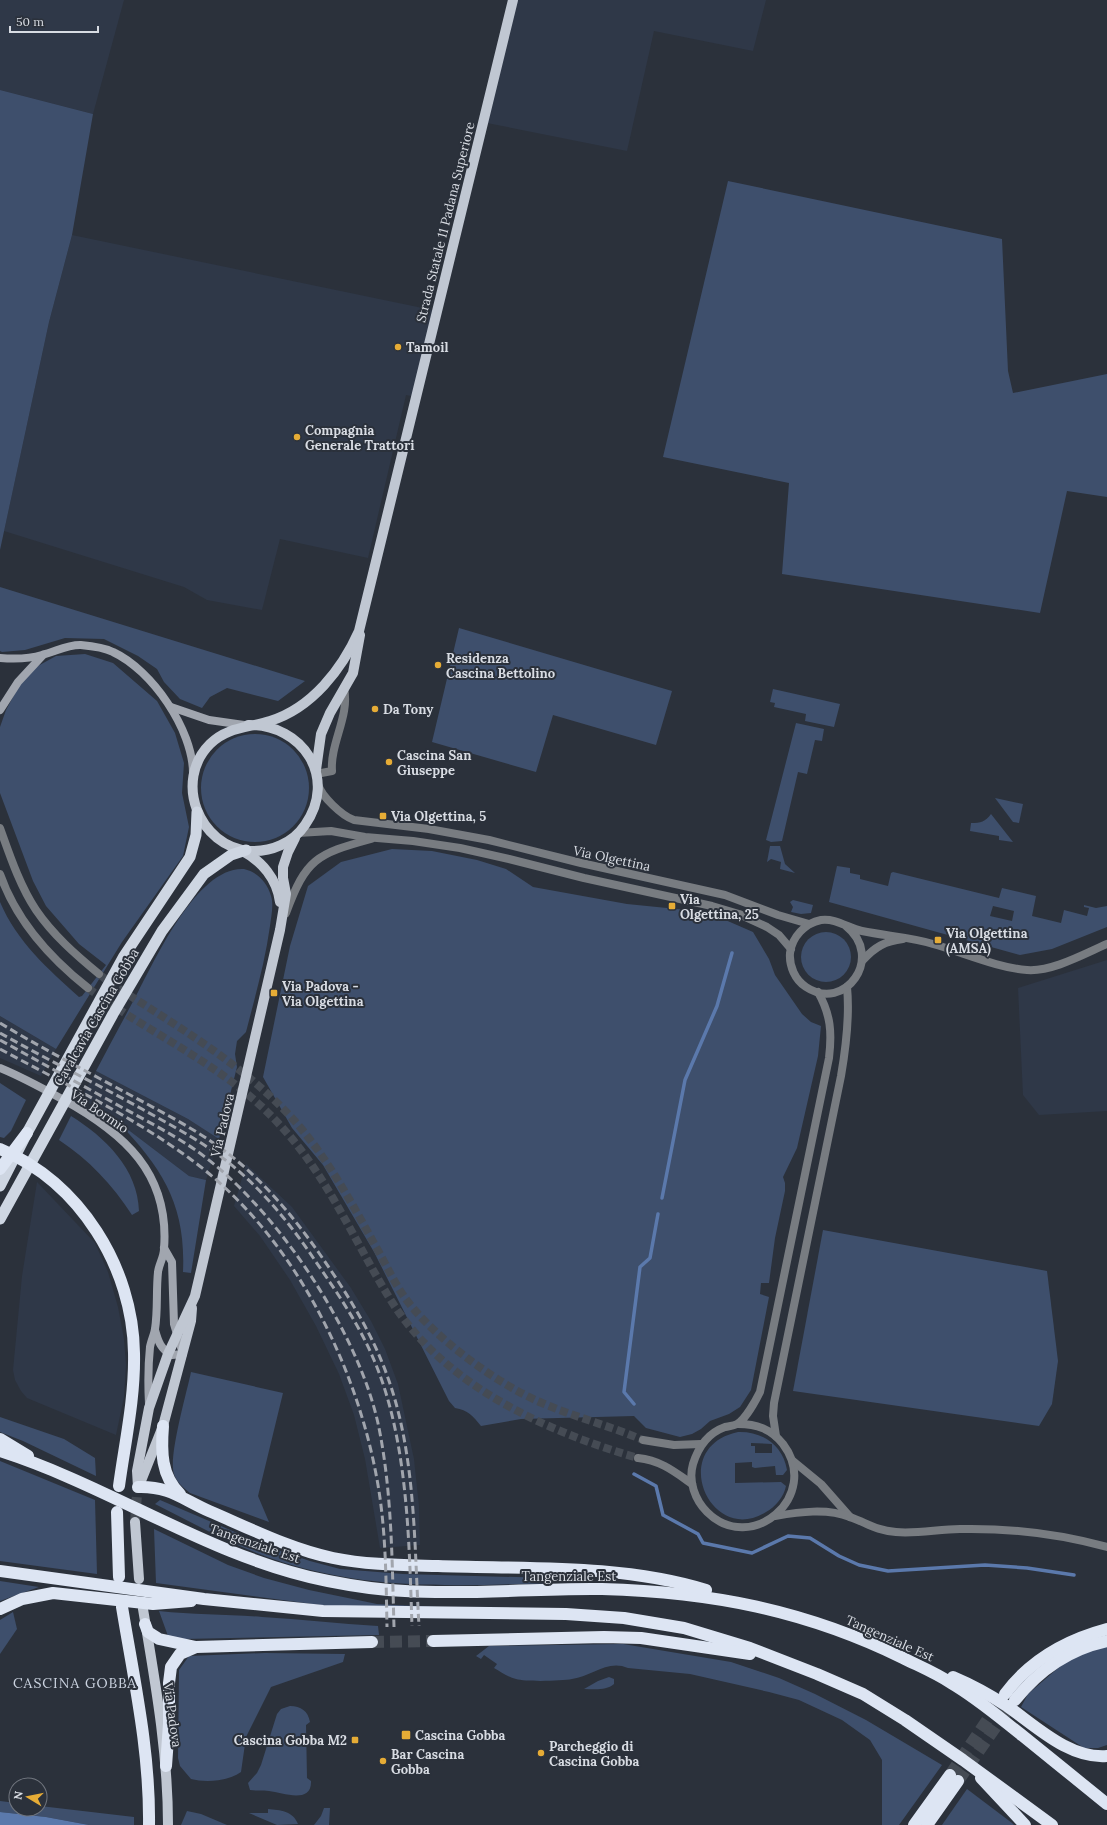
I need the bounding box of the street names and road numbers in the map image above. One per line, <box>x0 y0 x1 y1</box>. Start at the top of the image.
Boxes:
street label: Strada Statale 11 Padana Superiore <box>412 120 479 324</box>
street label: Via Olgettina <box>571 842 652 875</box>
street label: Cavalcavia Cascina Gobba <box>50 945 143 1089</box>
street label: Via Bormio <box>67 1085 132 1137</box>
street label: Via Padova <box>207 1091 238 1160</box>
street label: Tangenziale Est <box>207 1520 302 1567</box>
street label: Tangenziale Est <box>522 1568 616 1585</box>
street label: Tangenziale Est <box>843 1611 937 1666</box>
street label: Via Padova <box>159 1681 185 1749</box>

